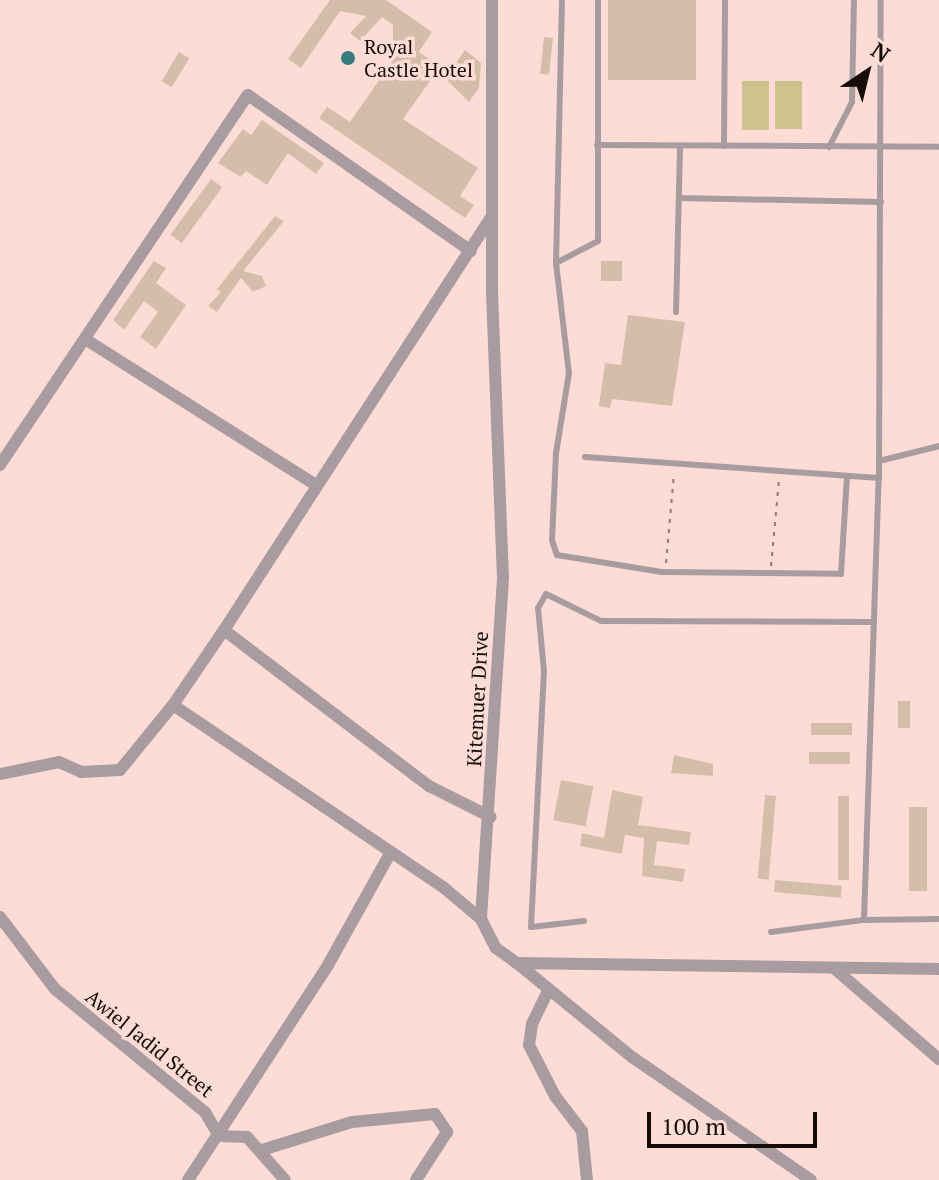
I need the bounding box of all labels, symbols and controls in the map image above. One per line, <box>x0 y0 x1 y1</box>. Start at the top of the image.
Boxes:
north arrow <box>827 32 907 112</box>
place label: Royal Castle Hotel <box>364 34 473 81</box>
text: N <box>866 35 896 69</box>
marker: Royal Castle Hotel <box>339 49 357 67</box>
street label: Kitemuer Drive <box>461 631 493 767</box>
street label: Awiel Jadid Street <box>81 984 219 1102</box>
scale bar <box>651 1096 821 1146</box>
text: 100 m <box>661 1110 726 1142</box>

